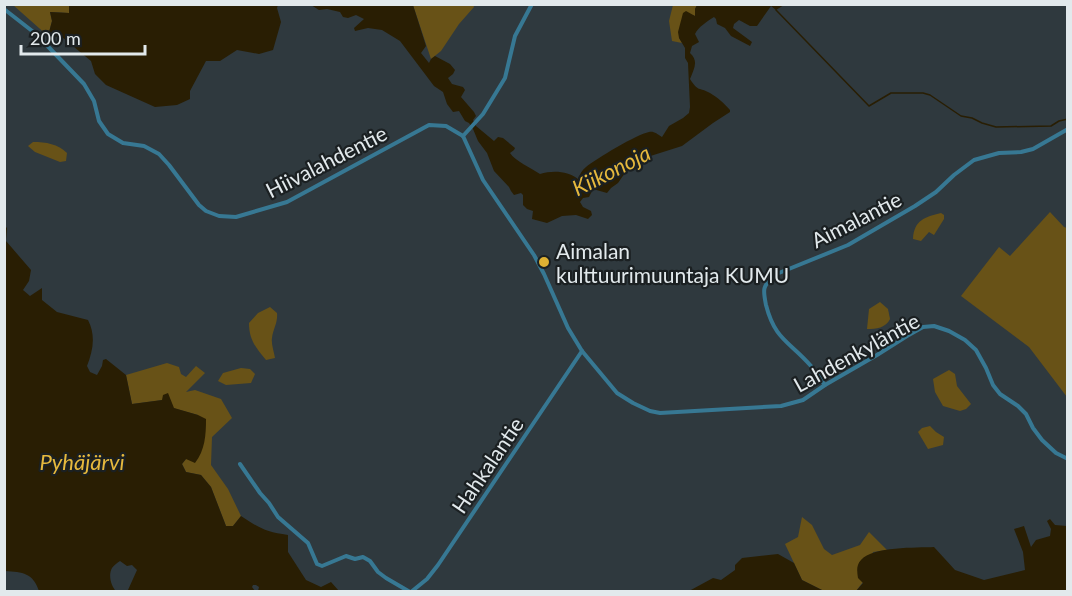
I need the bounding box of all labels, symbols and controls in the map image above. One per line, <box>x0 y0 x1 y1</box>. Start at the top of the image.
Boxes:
scale bar <box>21 18 146 56</box>
text: 200 m <box>30 27 81 49</box>
street label: Hiivalahdentie <box>261 120 391 202</box>
water label: Kiikonoja <box>567 139 655 201</box>
street label: Aimalantie <box>807 186 905 252</box>
place label: Aimalan kulttuurimuuntaja KUMU <box>556 238 789 287</box>
marker: Aimalan kulttuurimuuntaja KUMU <box>537 255 551 269</box>
street label: Lahdenkyläntie <box>789 307 923 397</box>
street label: Hahkalantie <box>446 412 528 518</box>
water label: Pyhäjärvi <box>39 448 125 475</box>

